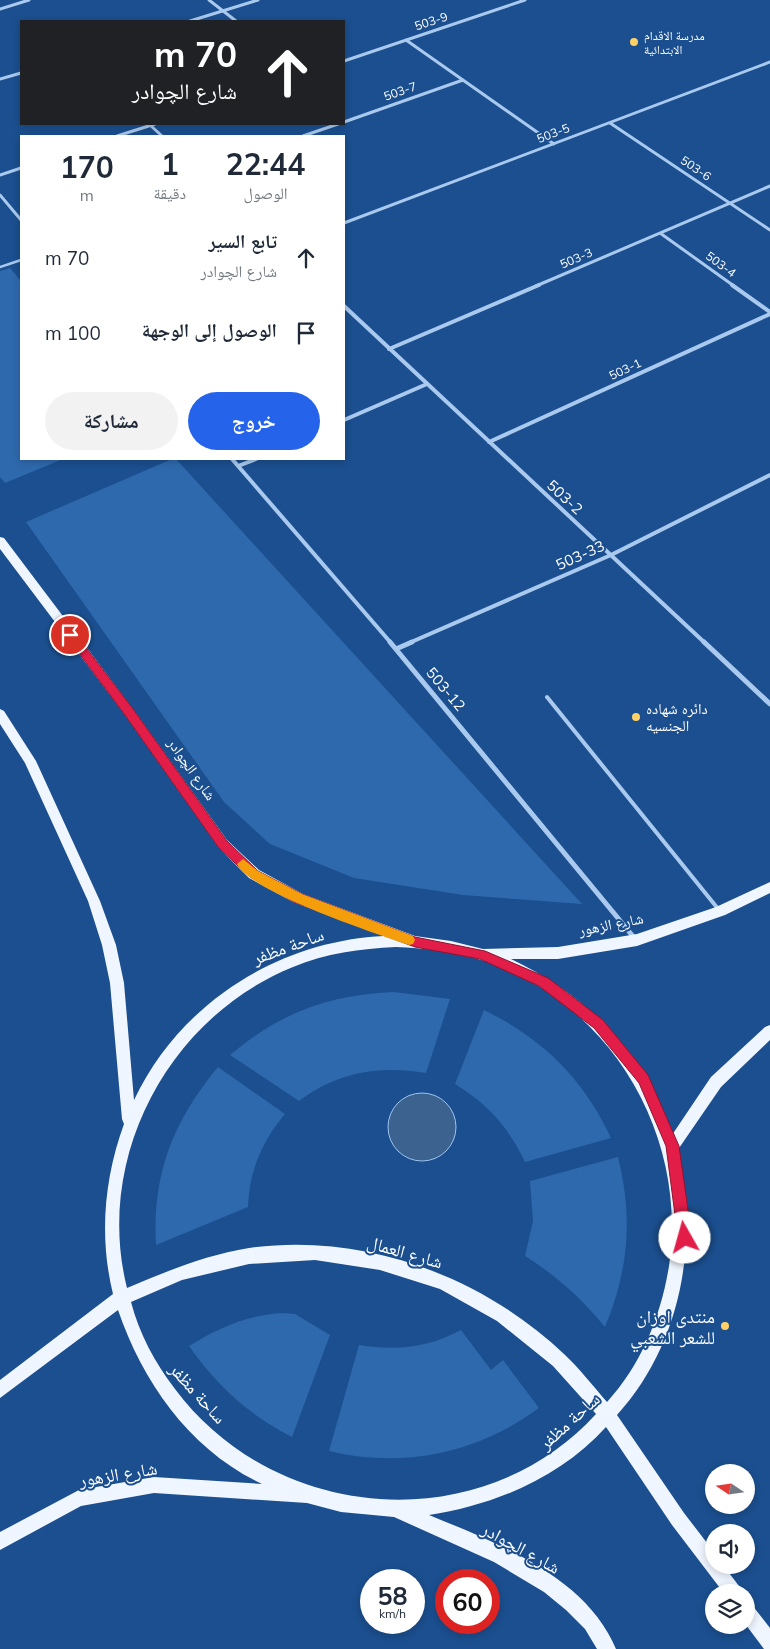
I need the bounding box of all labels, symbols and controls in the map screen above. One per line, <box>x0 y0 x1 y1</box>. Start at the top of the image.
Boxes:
street label: 503-9 <box>413 9 449 33</box>
place label: مدرسة الاقدام الابتدائية <box>644 28 705 57</box>
text: 70 m <box>154 32 237 76</box>
marker: مدرسة الاقدام الابتدائية <box>628 36 640 48</box>
icon: ahead <box>255 40 320 105</box>
text: شارع الچوادر <box>132 77 237 105</box>
street label: 503-7 <box>382 78 418 104</box>
street label: 503-5 <box>534 120 572 146</box>
text: 1 <box>161 145 179 183</box>
text: 22:44 <box>226 145 305 183</box>
text: 170 <box>60 148 114 186</box>
street label: 503-6 <box>678 152 714 184</box>
text: دقيقة <box>154 183 186 203</box>
text: الوصول <box>243 183 288 203</box>
text: m <box>80 185 94 205</box>
text: تابع السير <box>208 229 277 253</box>
icon: ahead <box>292 244 320 272</box>
street label: 503-3 <box>557 244 595 272</box>
text: 70 m <box>45 246 89 270</box>
street label: 503-4 <box>703 248 739 280</box>
text: شارع الچوادر <box>200 261 277 281</box>
text: الوصول إلى الوجهة <box>142 318 277 342</box>
icon: arrive <box>292 319 320 347</box>
text: 100 m <box>45 321 101 345</box>
street label: 503-1 <box>606 355 644 383</box>
button: مشاركة <box>45 392 178 450</box>
button: خروج <box>188 392 320 450</box>
street label: 503-2 <box>543 476 587 518</box>
street label: 503-33 <box>553 536 607 574</box>
pin <box>49 614 91 656</box>
icon: arrive <box>56 621 84 649</box>
street label: 503-12 <box>422 663 470 715</box>
place label: دائره شهاده الجنسيه <box>646 699 708 735</box>
marker: دائره شهاده الجنسيه <box>630 711 642 723</box>
street label: شارع الچوادر <box>162 733 220 805</box>
street label: شارع الزهور <box>576 908 645 941</box>
street label: ساحة مظفر <box>248 922 327 970</box>
position arrow <box>658 1211 710 1263</box>
street label: شارع العمال <box>365 1230 445 1274</box>
place label: منتدى اوزان للشعر الشعبي <box>630 1305 715 1352</box>
marker: منتدى اوزان للشعر الشعبي <box>719 1320 731 1332</box>
street label: ساحة مظفر <box>164 1357 231 1428</box>
street label: ساحة مظفر <box>533 1388 604 1455</box>
street label: شارع الزهور <box>76 1456 159 1492</box>
north arrow <box>705 1464 755 1514</box>
map controls <box>705 1464 755 1634</box>
street label: شارع الچوادر <box>477 1517 564 1579</box>
button: sound <box>705 1524 755 1574</box>
speed limit sign: 60 <box>435 1569 500 1634</box>
text: 58 <box>377 1580 408 1611</box>
button: layers <box>705 1584 755 1634</box>
text: km/h <box>379 1606 406 1621</box>

